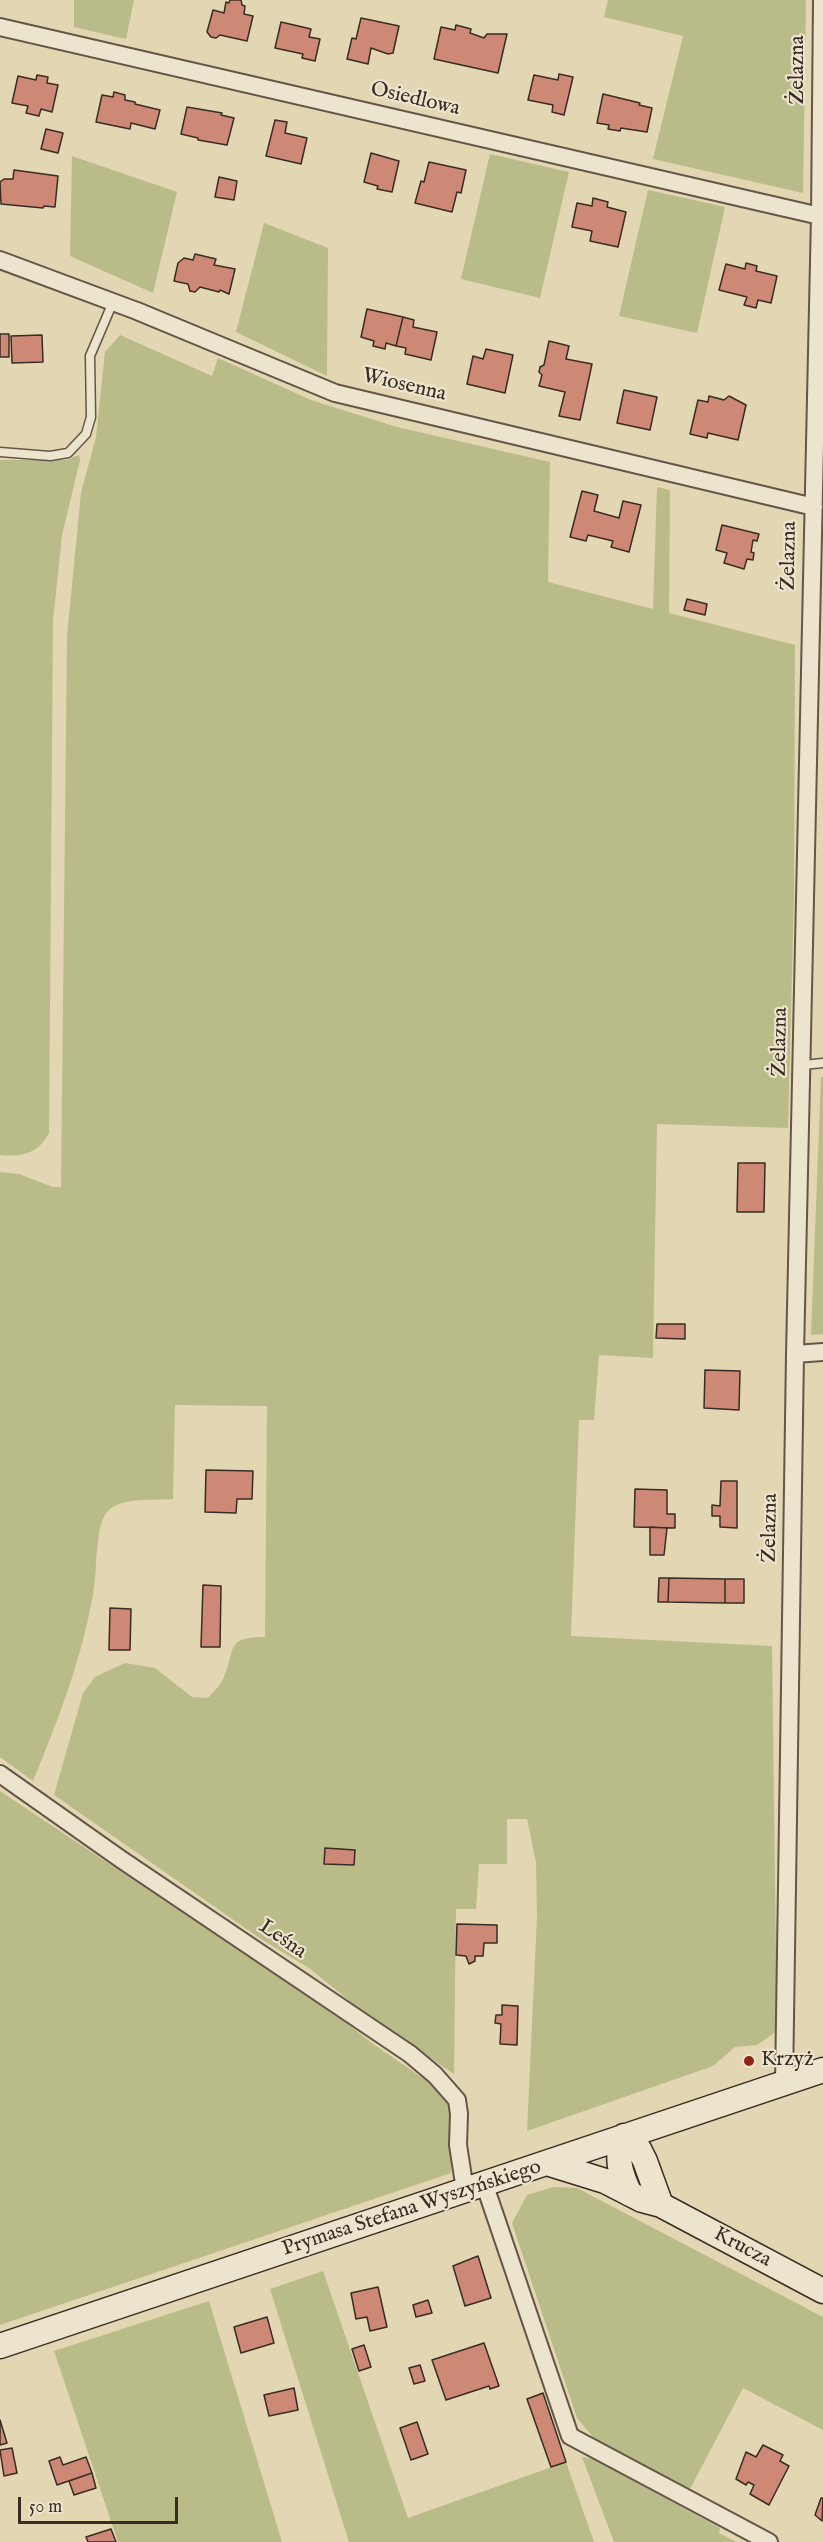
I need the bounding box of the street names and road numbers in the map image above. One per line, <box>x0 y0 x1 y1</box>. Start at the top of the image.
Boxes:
street label: Żelazna <box>786 35 812 105</box>
street label: Osiedlowa <box>368 78 462 122</box>
street label: Wiosenna <box>360 364 448 408</box>
street label: Żelazna <box>777 521 803 591</box>
street label: Żelazna <box>768 1007 794 1077</box>
street label: Żelazna <box>758 1493 784 1563</box>
street label: Leśna <box>253 1915 311 1965</box>
street label: Prymasa Stefana Wyszyńskiego <box>279 2155 545 2263</box>
street label: Krucza <box>709 2222 775 2274</box>

